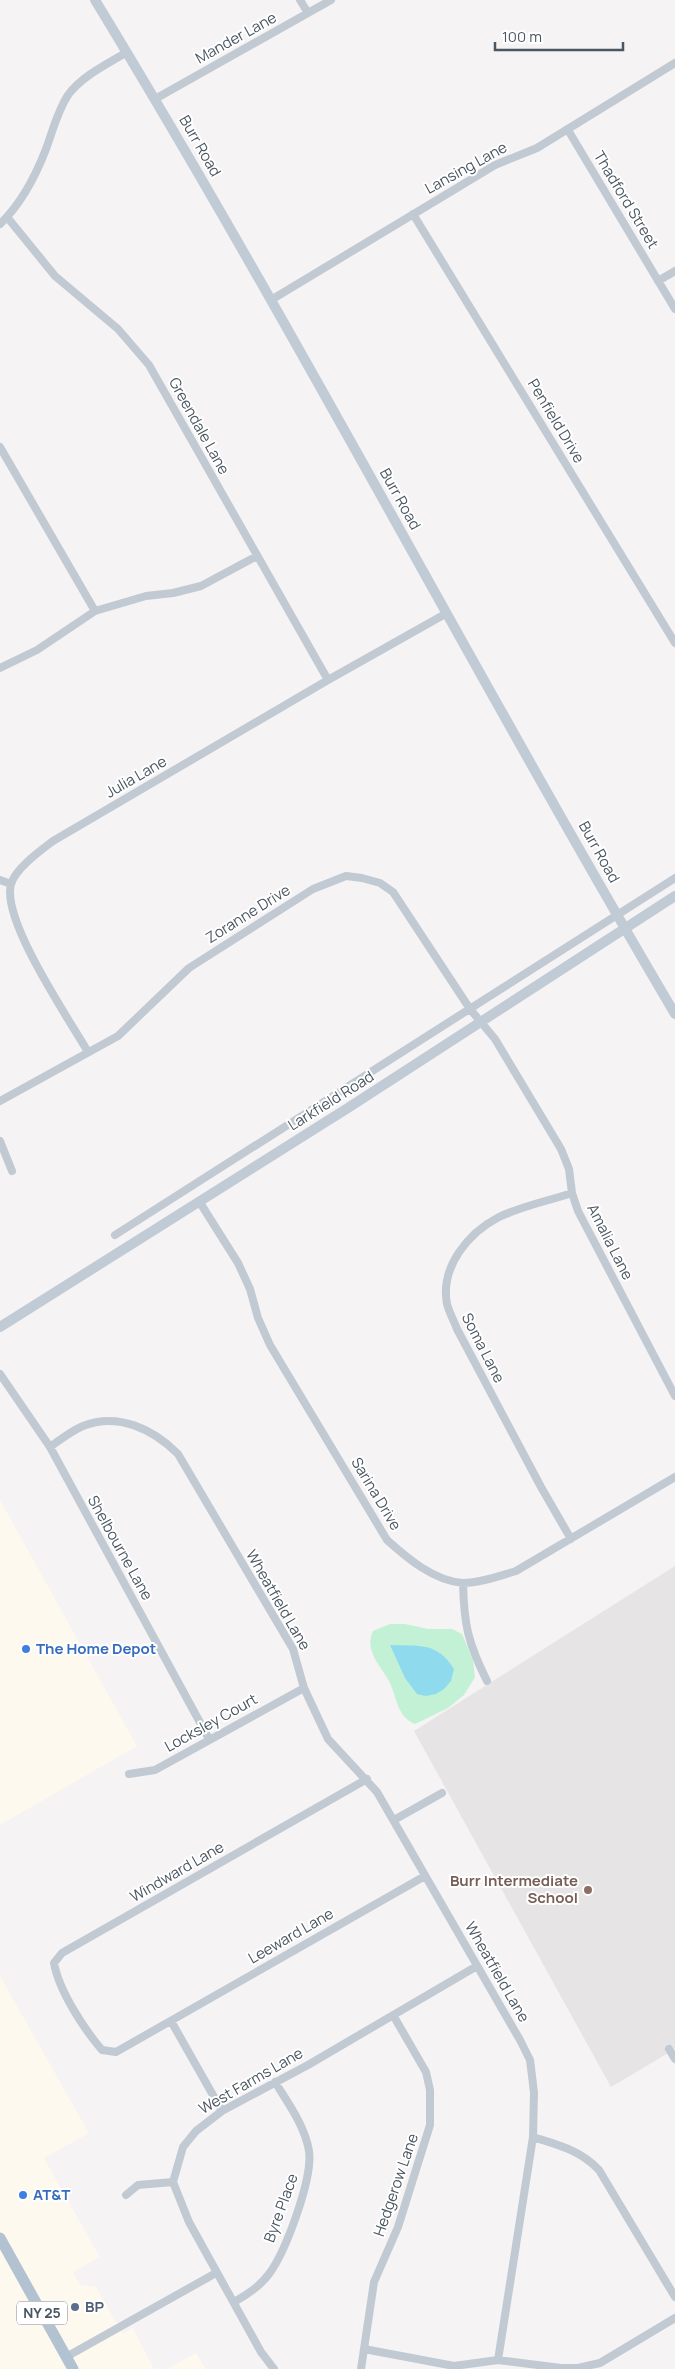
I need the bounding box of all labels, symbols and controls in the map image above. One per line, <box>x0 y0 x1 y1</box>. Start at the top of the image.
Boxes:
street label: Mander Lane <box>192 7 280 68</box>
scale bar <box>495 20 622 52</box>
text: 100 m <box>502 26 542 47</box>
street label: Burr Road <box>174 111 226 180</box>
street label: Lansing Lane <box>421 136 511 199</box>
street label: Thadford Street <box>589 147 664 252</box>
street label: Greendale Lane <box>164 373 235 478</box>
street label: Penfield Drive <box>523 375 590 467</box>
street label: Burr Road <box>375 464 426 533</box>
street label: Julia Lane <box>101 750 171 803</box>
street label: Burr Road <box>574 817 625 886</box>
street label: Zoranne Drive <box>201 879 294 948</box>
street label: Larkfield Road <box>284 1066 378 1135</box>
street label: Amalia Lane <box>582 1200 639 1284</box>
street label: Soma Lane <box>457 1309 510 1387</box>
street label: Sarina Drive <box>346 1453 407 1534</box>
street label: Shelbourne Lane <box>83 1492 158 1604</box>
street label: Wheatfield Lane <box>241 1546 316 1654</box>
place label: The Home Depot <box>36 1638 156 1659</box>
marker: The Home Depot <box>20 1643 32 1655</box>
street label: Locksley Court <box>161 1688 261 1757</box>
street label: Windward Lane <box>126 1836 228 1907</box>
place label: Burr Intermediate School <box>450 1870 578 1908</box>
marker: Burr Intermediate School <box>582 1884 594 1896</box>
street label: Leeward Lane <box>244 1903 337 1968</box>
street label: Wheatfield Lane <box>460 1918 535 2026</box>
street label: West Farms Lane <box>195 2042 307 2119</box>
street label: Hedgerow Lane <box>368 2130 423 2239</box>
street label: Byre Place <box>258 2170 303 2245</box>
place label: AT&T <box>33 2184 70 2205</box>
marker: AT&T <box>17 2189 29 2201</box>
place label: BP <box>85 2296 104 2317</box>
marker: BP <box>69 2301 81 2313</box>
road number: NY 25 <box>17 2302 67 2324</box>

